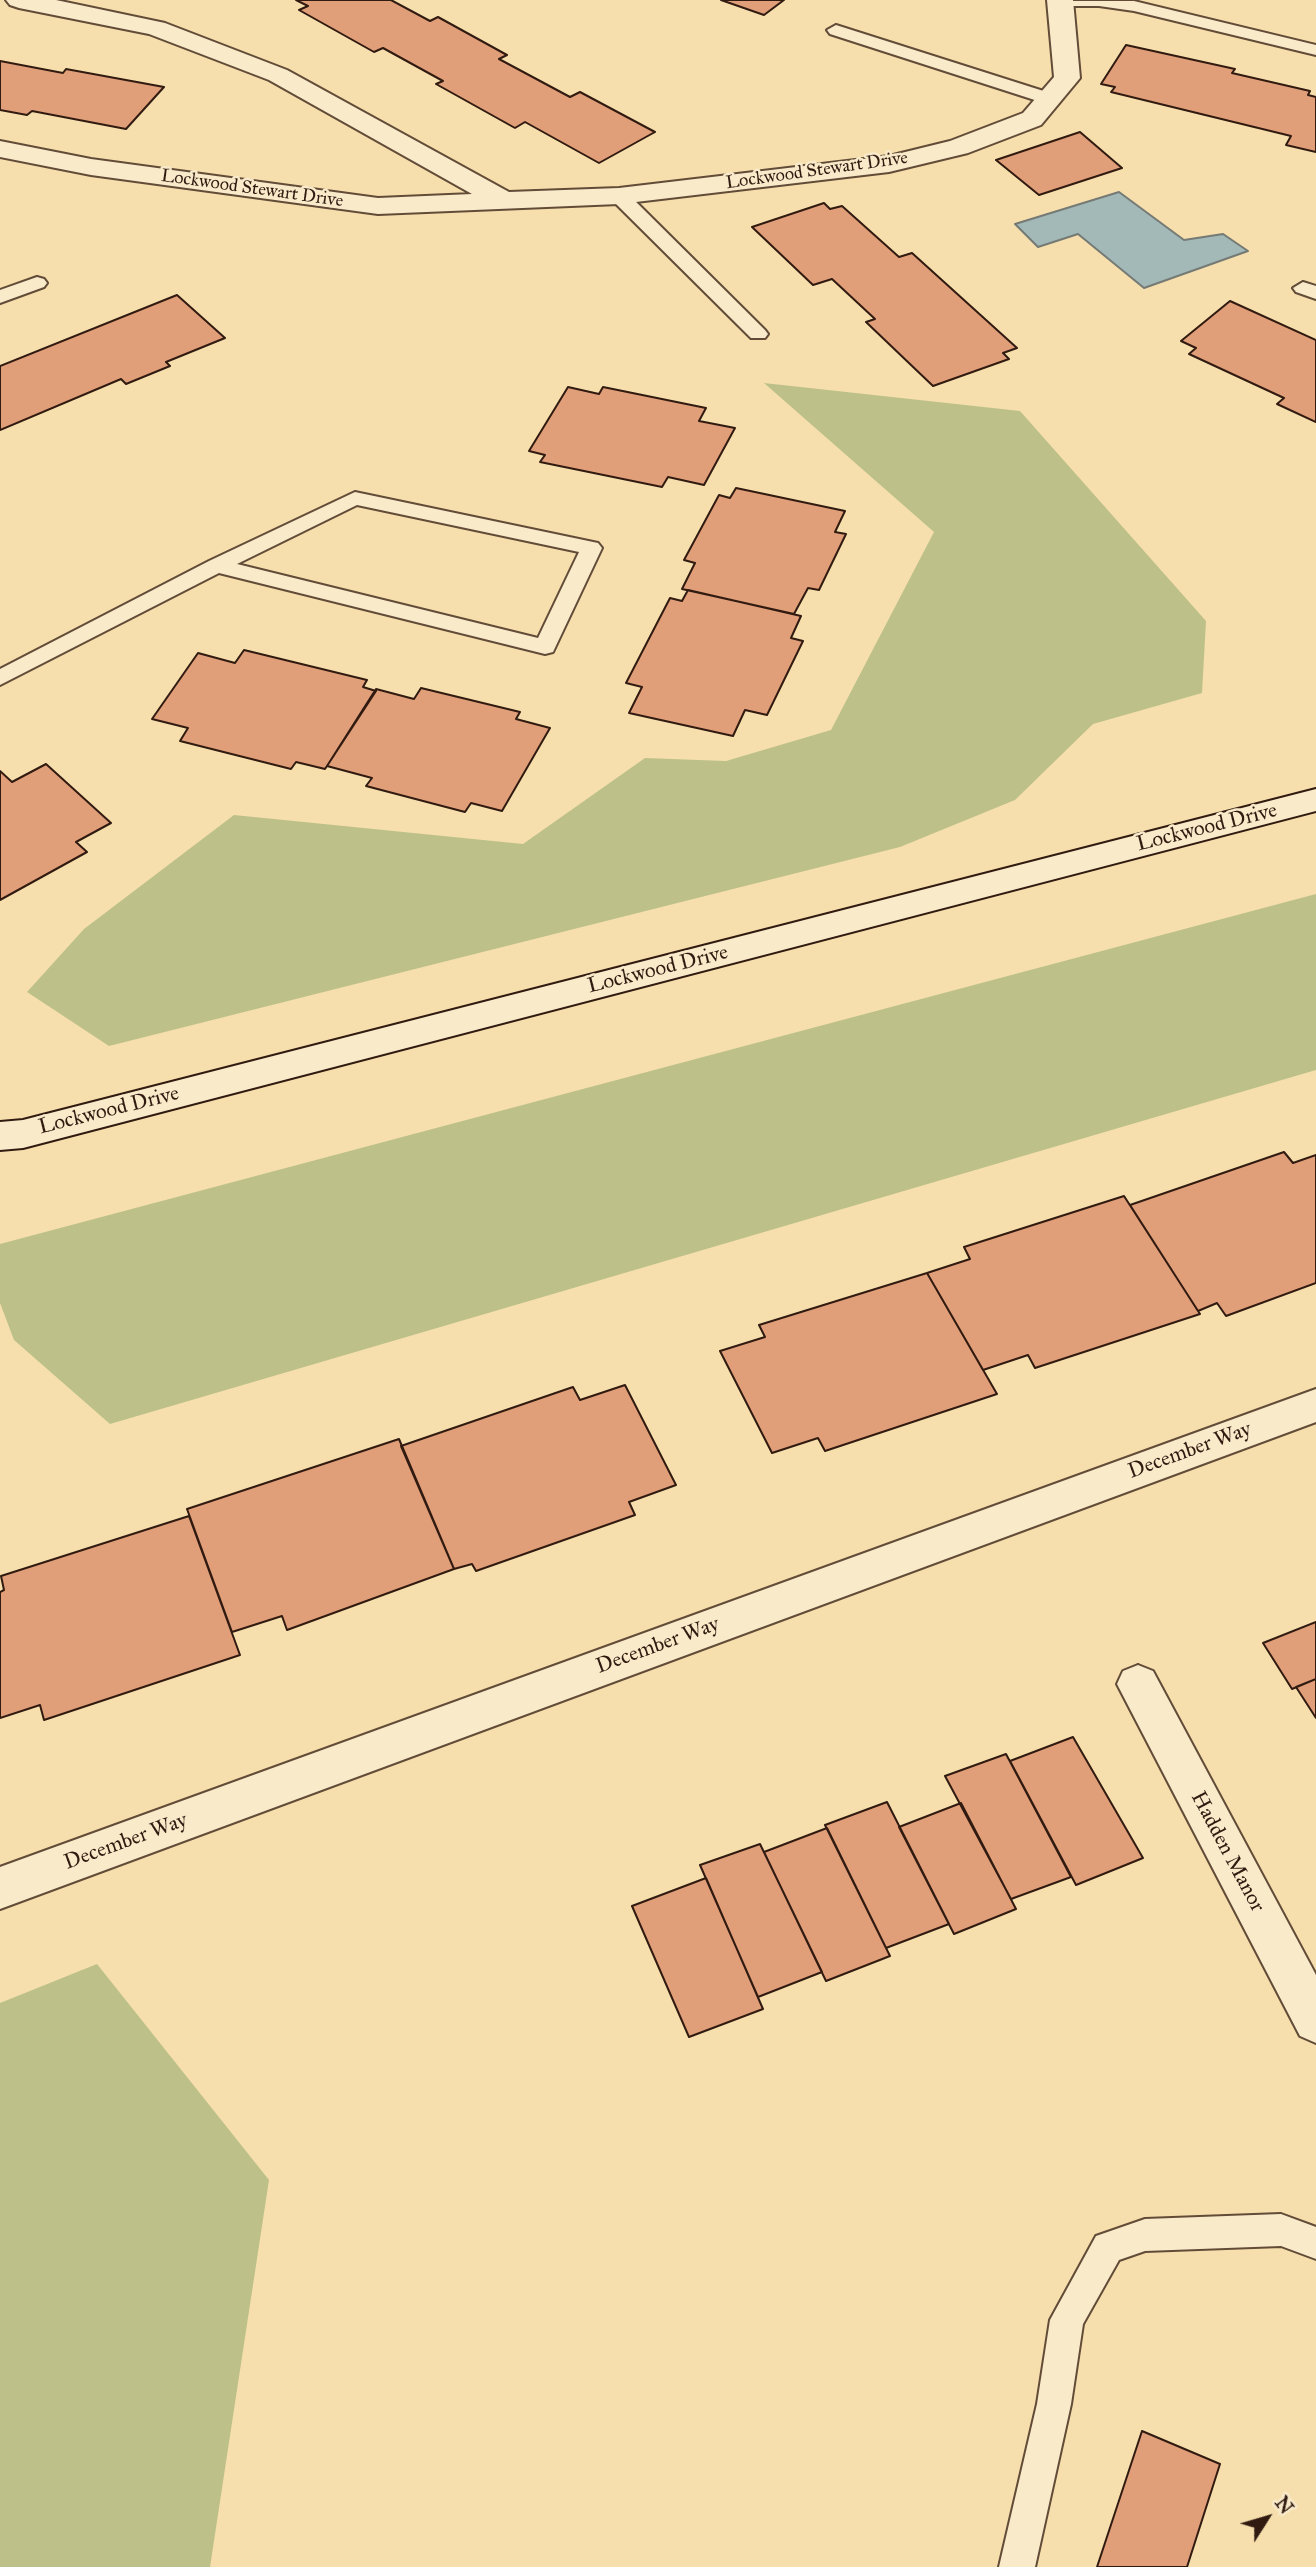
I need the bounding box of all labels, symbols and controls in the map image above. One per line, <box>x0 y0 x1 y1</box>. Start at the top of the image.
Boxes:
street label: Lockwood Stewart Drive <box>725 148 909 194</box>
street label: Lockwood Stewart Drive <box>160 166 344 212</box>
street label: Lockwood Drive <box>1134 798 1280 858</box>
street label: Lockwood Drive <box>585 940 731 1000</box>
street label: Lockwood Drive <box>36 1081 182 1141</box>
street label: December Way <box>1125 1417 1255 1485</box>
street label: December Way <box>593 1612 723 1680</box>
street label: Hadden Manor <box>1185 1787 1269 1917</box>
street label: December Way <box>61 1808 191 1876</box>
north arrow <box>1232 2483 1302 2553</box>
text: N <box>1270 2492 1298 2518</box>

